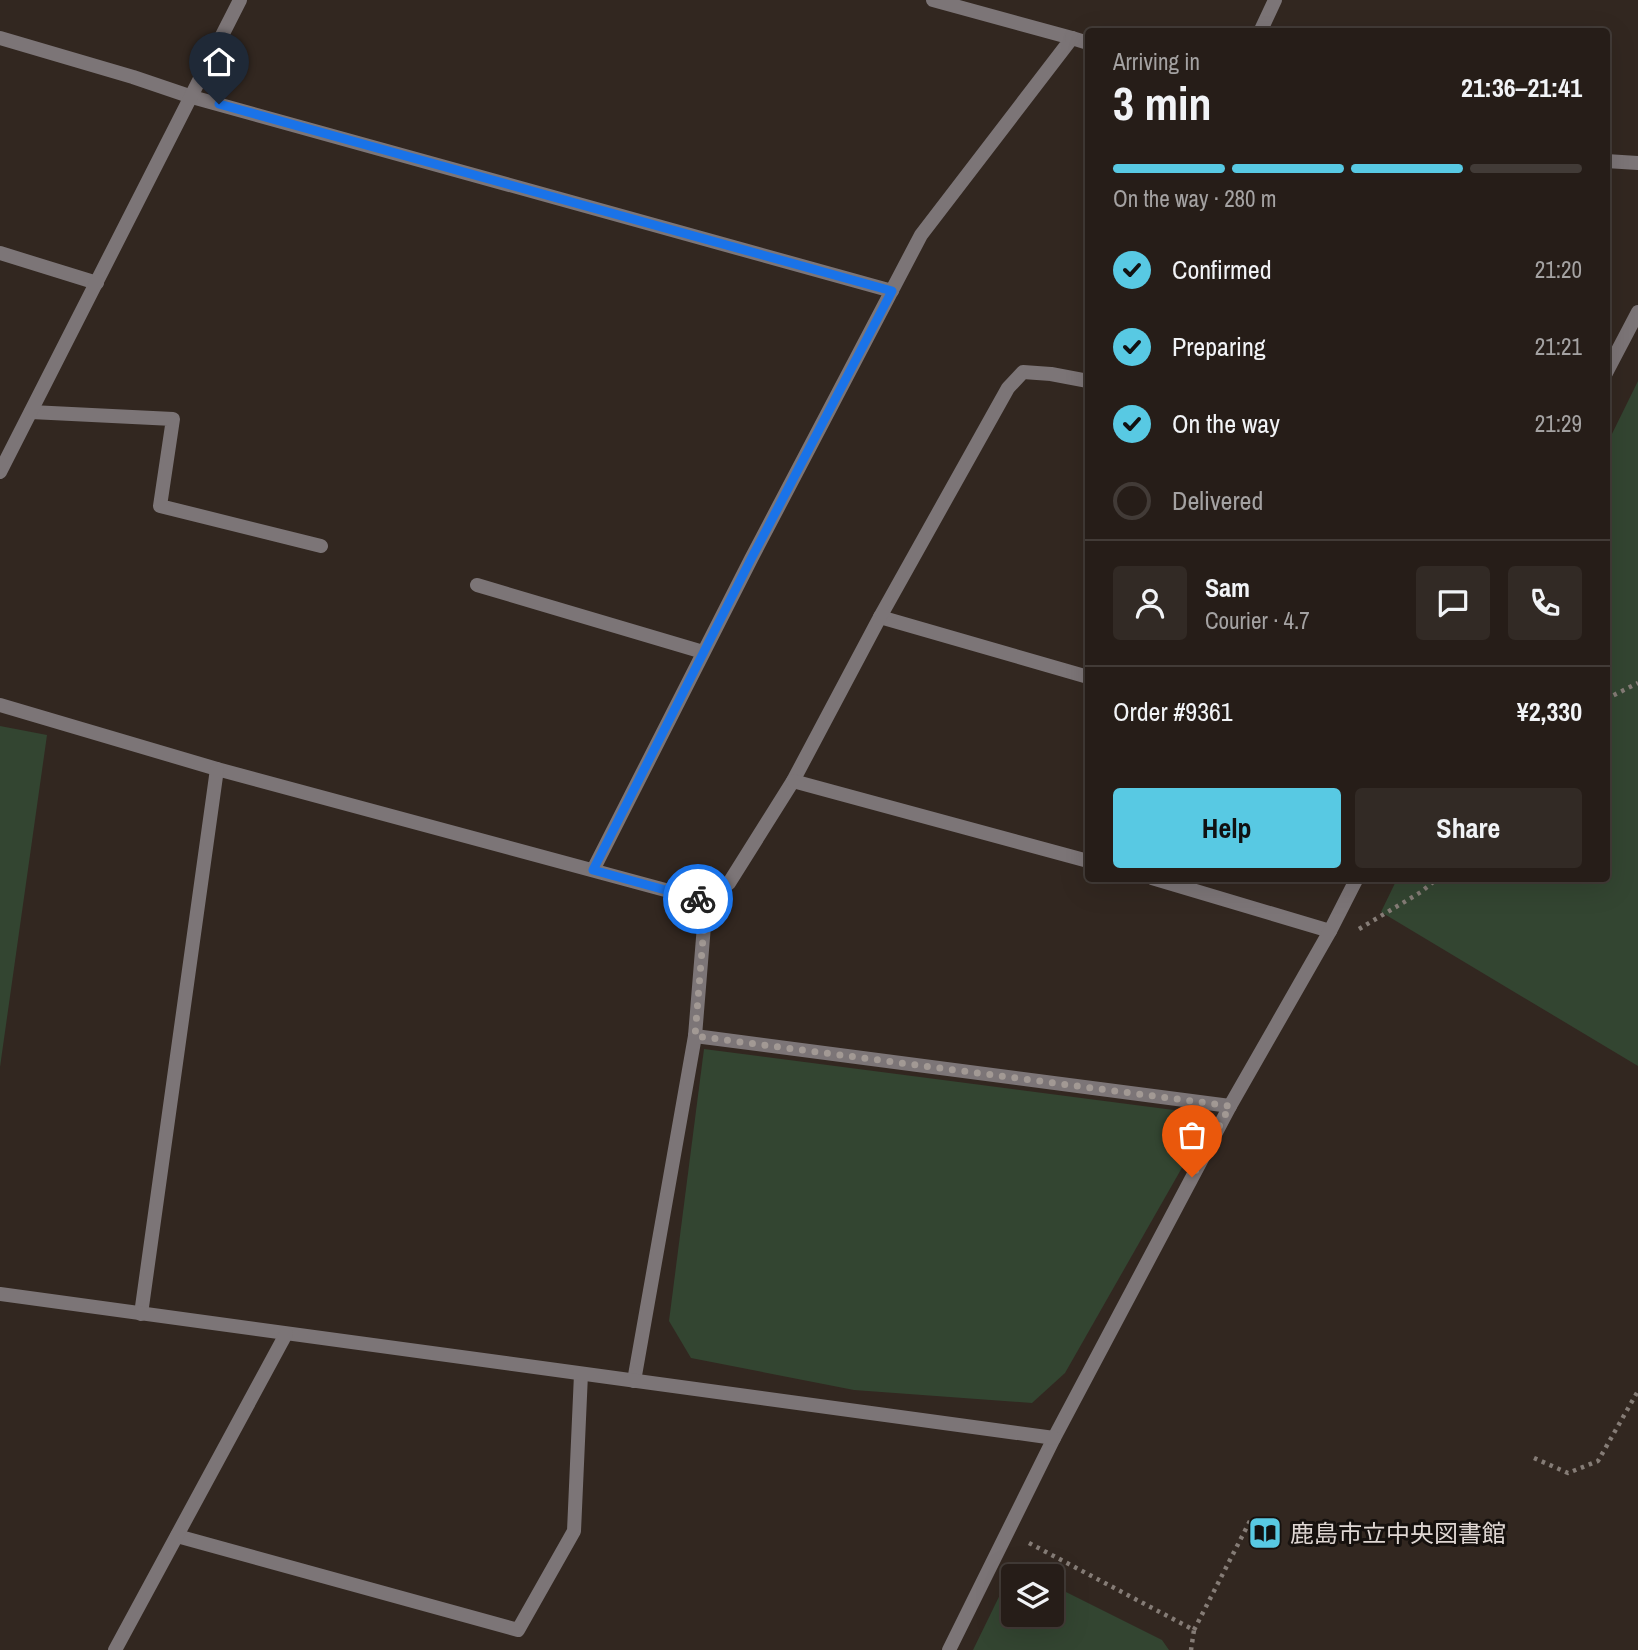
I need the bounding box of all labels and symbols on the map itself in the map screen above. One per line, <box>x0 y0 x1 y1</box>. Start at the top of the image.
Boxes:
pin <box>189 32 249 104</box>
courier <box>663 864 733 934</box>
pin <box>1162 1105 1222 1177</box>
library icon: 鹿島市立中央図書館 <box>1246 1514 1284 1552</box>
place label: 鹿島市立中央図書館 <box>1290 1517 1506 1549</box>

